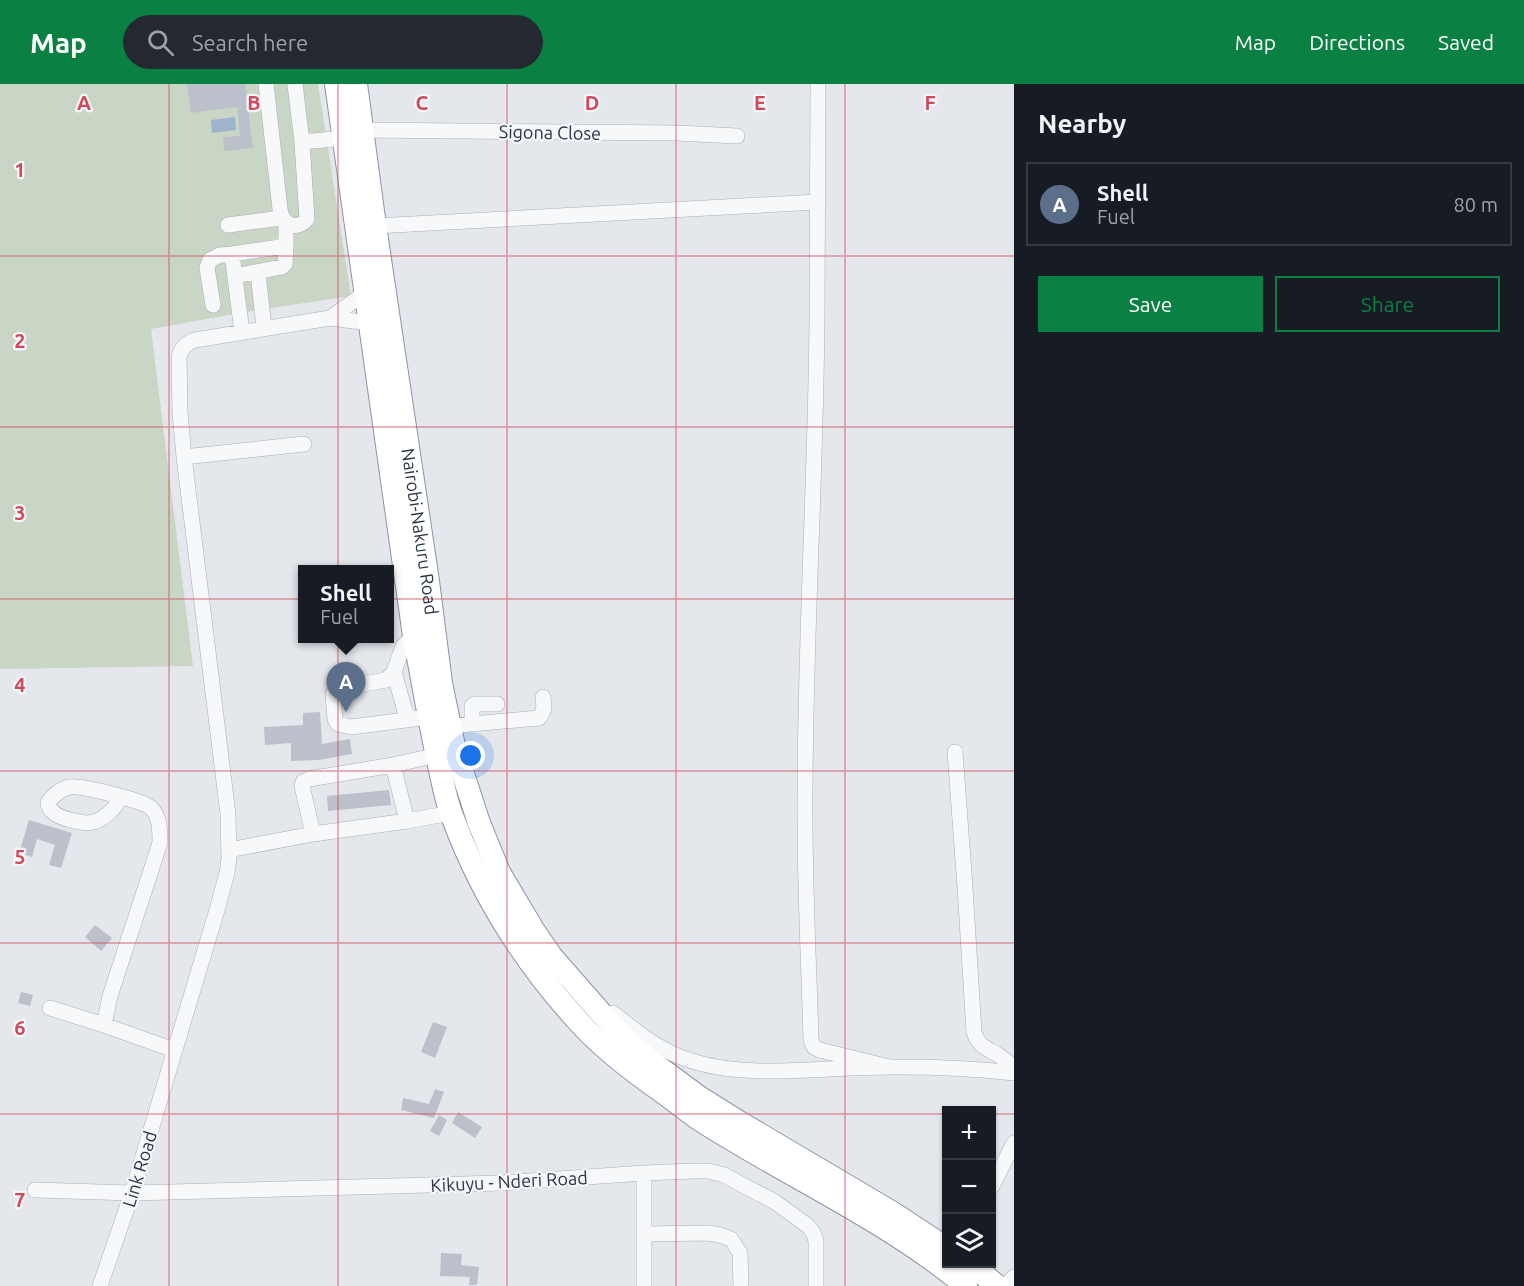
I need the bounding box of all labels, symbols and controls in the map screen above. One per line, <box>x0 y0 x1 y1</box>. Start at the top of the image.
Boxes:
search box <box>123 15 543 69</box>
icon: search <box>144 26 177 59</box>
text: Map <box>30 27 87 58</box>
text: Search here <box>192 30 308 55</box>
text: Map <box>1235 30 1276 54</box>
text: Directions <box>1309 30 1405 54</box>
text: Saved <box>1438 30 1494 54</box>
text: A <box>77 91 91 114</box>
text: B <box>247 91 261 114</box>
text: C <box>416 91 429 114</box>
text: D <box>585 91 599 114</box>
text: E <box>754 91 766 114</box>
text: F <box>924 91 936 114</box>
text: Nearby <box>1038 109 1126 138</box>
street label: Sigona Close <box>499 121 601 143</box>
text: 1 <box>14 158 26 181</box>
text: Shell <box>1097 180 1148 205</box>
text: A <box>1052 193 1067 216</box>
text: 80 m <box>1454 193 1498 216</box>
text: Fuel <box>1097 205 1135 228</box>
button: Save <box>1038 276 1263 332</box>
button: Share <box>1275 276 1500 332</box>
text: 2 <box>14 329 26 352</box>
street label: Nairobi-Nakuru Road <box>398 447 442 616</box>
text: 3 <box>14 501 26 524</box>
popup <box>298 565 394 643</box>
text: Shell <box>320 580 372 605</box>
text: Fuel <box>320 605 358 628</box>
pin: A <box>326 662 366 712</box>
text: 4 <box>14 673 26 696</box>
your location <box>456 741 485 770</box>
text: 5 <box>14 845 26 868</box>
text: 6 <box>14 1016 26 1039</box>
map controls <box>942 1106 996 1268</box>
button: + <box>942 1106 996 1160</box>
street label: Link Road <box>118 1129 160 1209</box>
button: − <box>942 1160 996 1214</box>
street label: Kikuyu - Nderi Road <box>430 1167 588 1195</box>
text: 7 <box>14 1188 26 1211</box>
button: layers <box>942 1214 996 1268</box>

